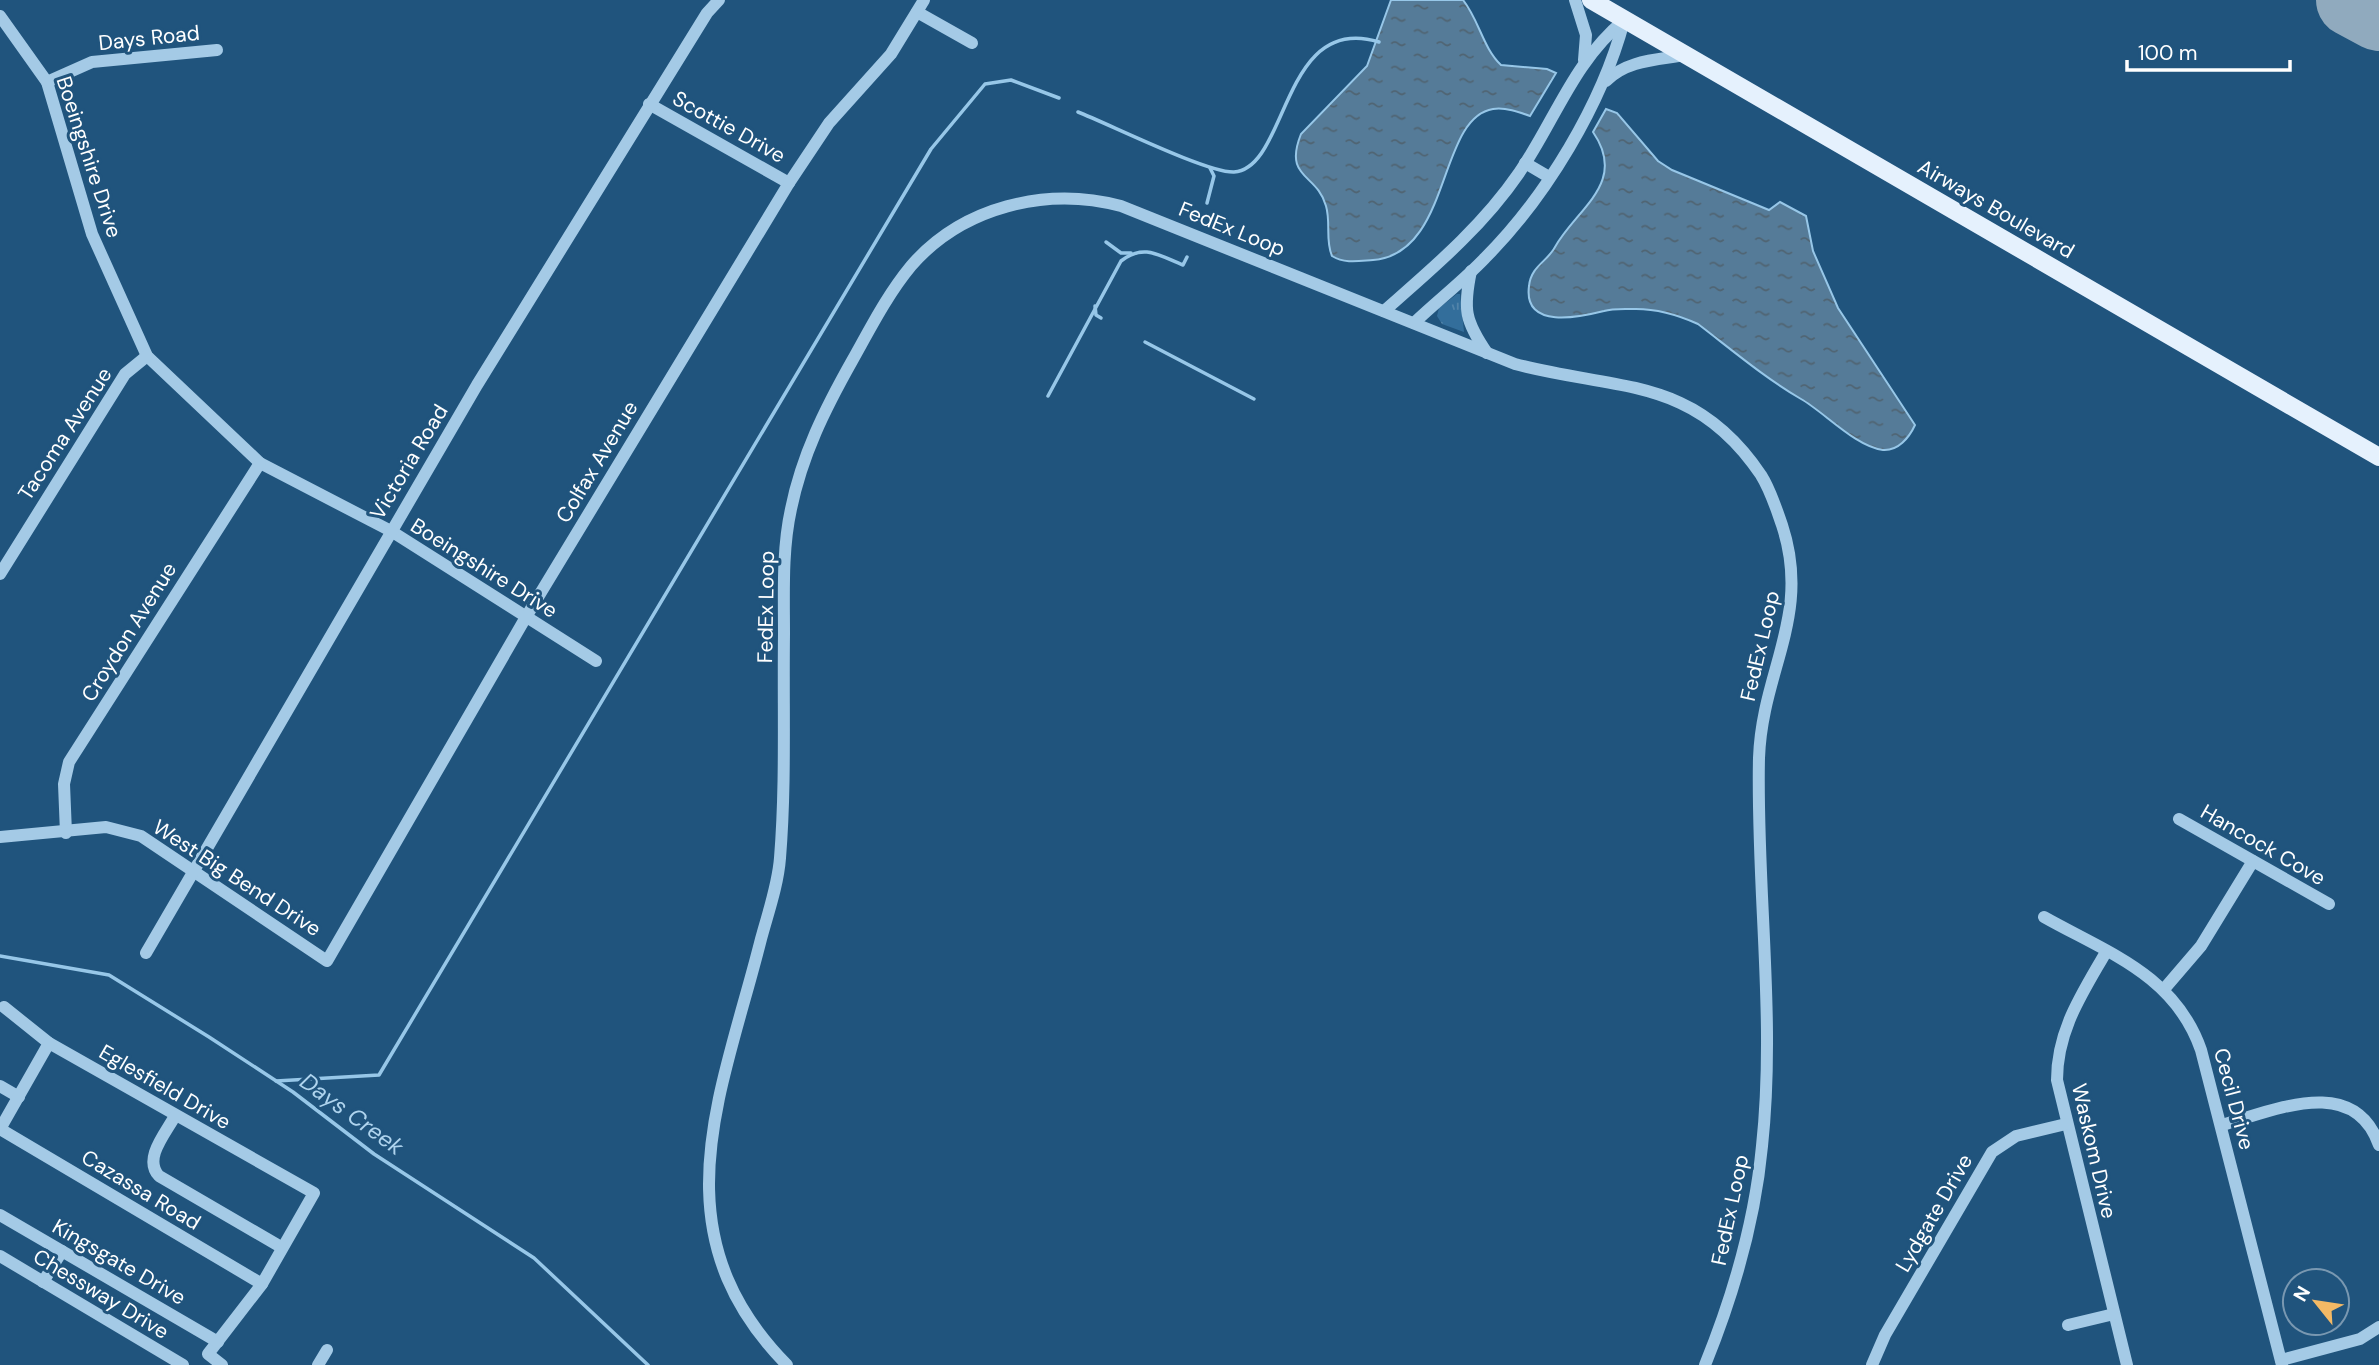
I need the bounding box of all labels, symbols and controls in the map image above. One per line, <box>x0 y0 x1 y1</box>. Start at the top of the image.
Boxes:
street label: Days Road <box>97 19 201 57</box>
scale bar <box>2127 28 2290 72</box>
text: 100 m <box>2138 39 2198 67</box>
street label: Boeingshire Drive <box>50 73 128 241</box>
street label: Scottie Drive <box>668 84 790 170</box>
street label: Airways Boulevard <box>1913 153 2079 265</box>
street label: FedEx Loop <box>1175 195 1289 263</box>
street label: Tacoma Avenue <box>12 362 118 506</box>
street label: Colfax Avenue <box>550 396 644 528</box>
street label: Victoria Road <box>364 399 454 525</box>
street label: Boeingshire Drive <box>405 512 563 624</box>
street label: FedEx Loop <box>751 551 781 663</box>
street label: Croydon Avenue <box>75 557 183 707</box>
street label: FedEx Loop <box>1734 588 1786 704</box>
street label: Hancock Cove <box>2195 798 2331 892</box>
street label: West Big Bend Drive <box>148 813 327 943</box>
street label: Eglesfield Drive <box>94 1038 236 1136</box>
street label: Cecil Drive <box>2207 1045 2261 1153</box>
water label: Days Creek <box>294 1066 410 1162</box>
street label: Waskom Drive <box>2065 1081 2123 1221</box>
street label: Cazassa Road <box>76 1143 206 1237</box>
street label: Lydgate Drive <box>1889 1149 1979 1277</box>
street label: FedEx Loop <box>1705 1152 1755 1268</box>
street label: Kingsgate Drive <box>47 1212 191 1312</box>
street label: Chessway Drive <box>28 1242 174 1346</box>
north arrow <box>2281 1267 2351 1337</box>
text: N <box>2287 1281 2316 1306</box>

